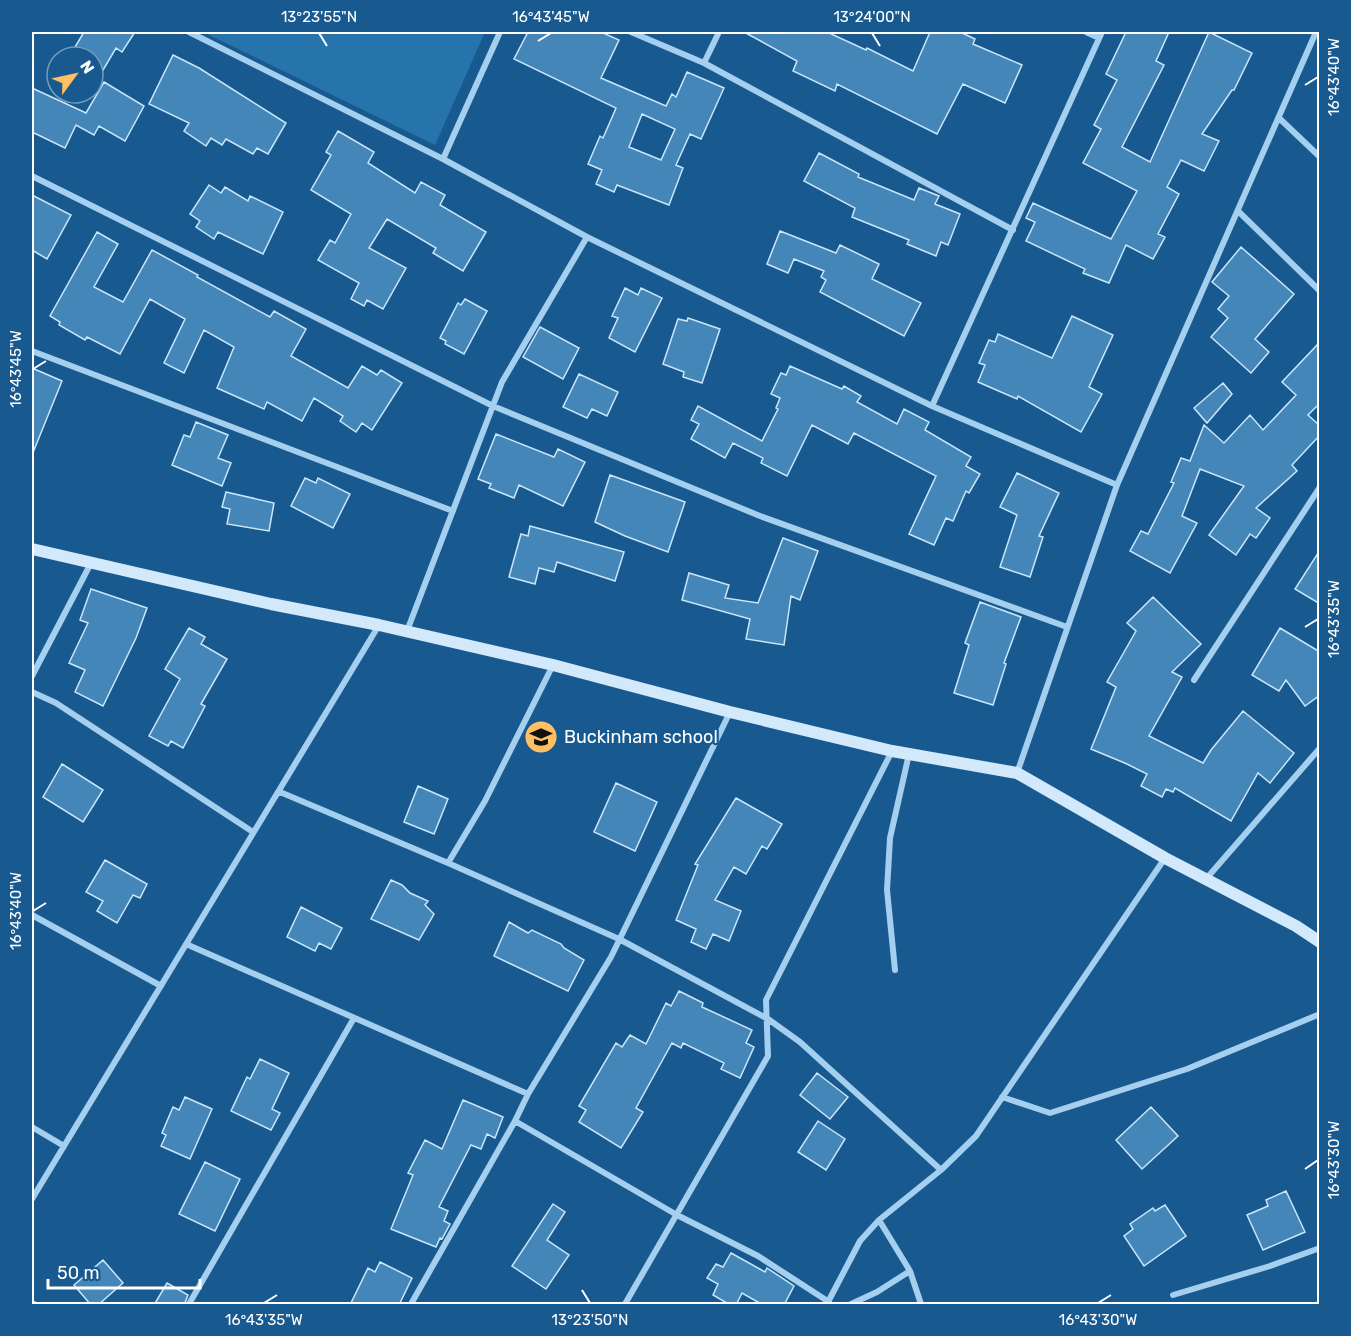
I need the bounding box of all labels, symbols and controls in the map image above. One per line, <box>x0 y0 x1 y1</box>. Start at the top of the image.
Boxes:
text: 13°23'55"N <box>281 8 357 26</box>
text: 16°43'45"W <box>512 8 590 26</box>
text: 13°24'00"N <box>833 8 911 26</box>
text: 16°43'40"W <box>1325 38 1343 116</box>
north arrow <box>45 45 105 105</box>
text: N <box>76 57 98 77</box>
text: 16°43'45"W <box>7 330 25 408</box>
text: 16°43'35"W <box>1325 580 1343 658</box>
school or university icon: Buckinham school <box>523 719 559 755</box>
place label: Buckinham school <box>564 726 718 748</box>
text: 16°43'40"W <box>7 872 25 950</box>
text: 16°43'30"W <box>1325 1121 1343 1199</box>
scale bar <box>48 1252 200 1290</box>
text: 50 m <box>57 1262 100 1284</box>
text: 16°43'35"W <box>225 1311 303 1329</box>
text: 13°23'50"N <box>552 1311 628 1329</box>
text: 16°43'30"W <box>1059 1311 1137 1329</box>

